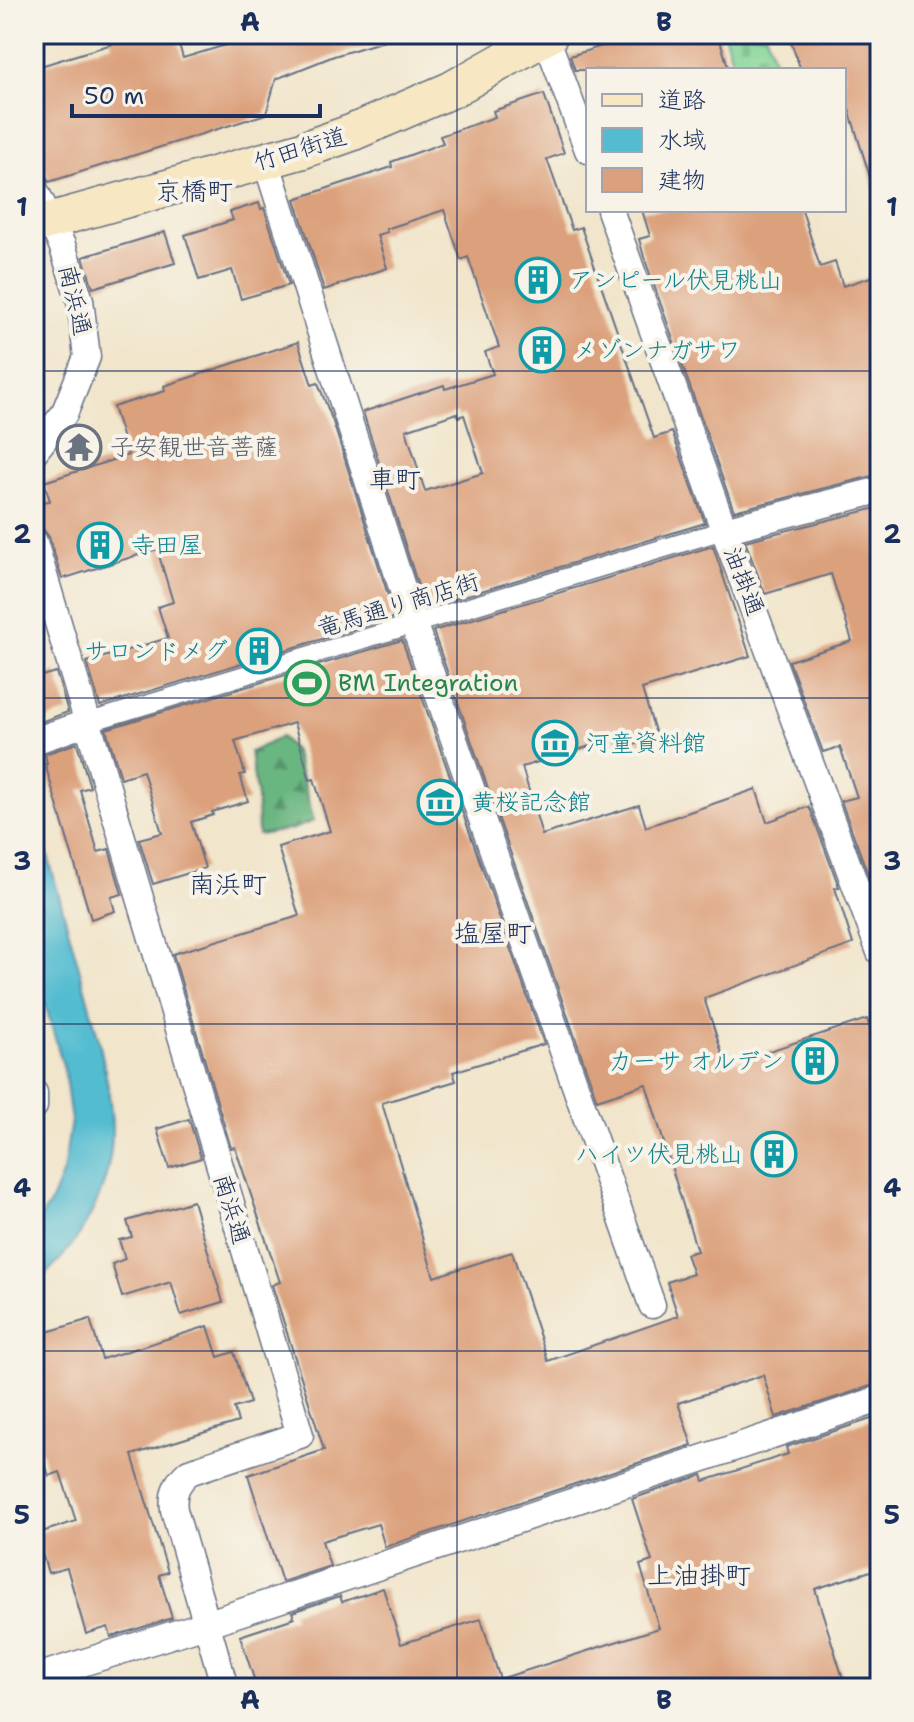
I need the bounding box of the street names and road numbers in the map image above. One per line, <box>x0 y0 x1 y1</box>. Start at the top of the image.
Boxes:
street label: 竹田街道 <box>249 120 351 178</box>
street label: 南浜通 <box>51 261 99 339</box>
street label: 油掛通 <box>716 542 772 620</box>
street label: 竜馬通り商店街 <box>313 565 483 645</box>
street label: 南浜通 <box>206 1170 258 1248</box>

